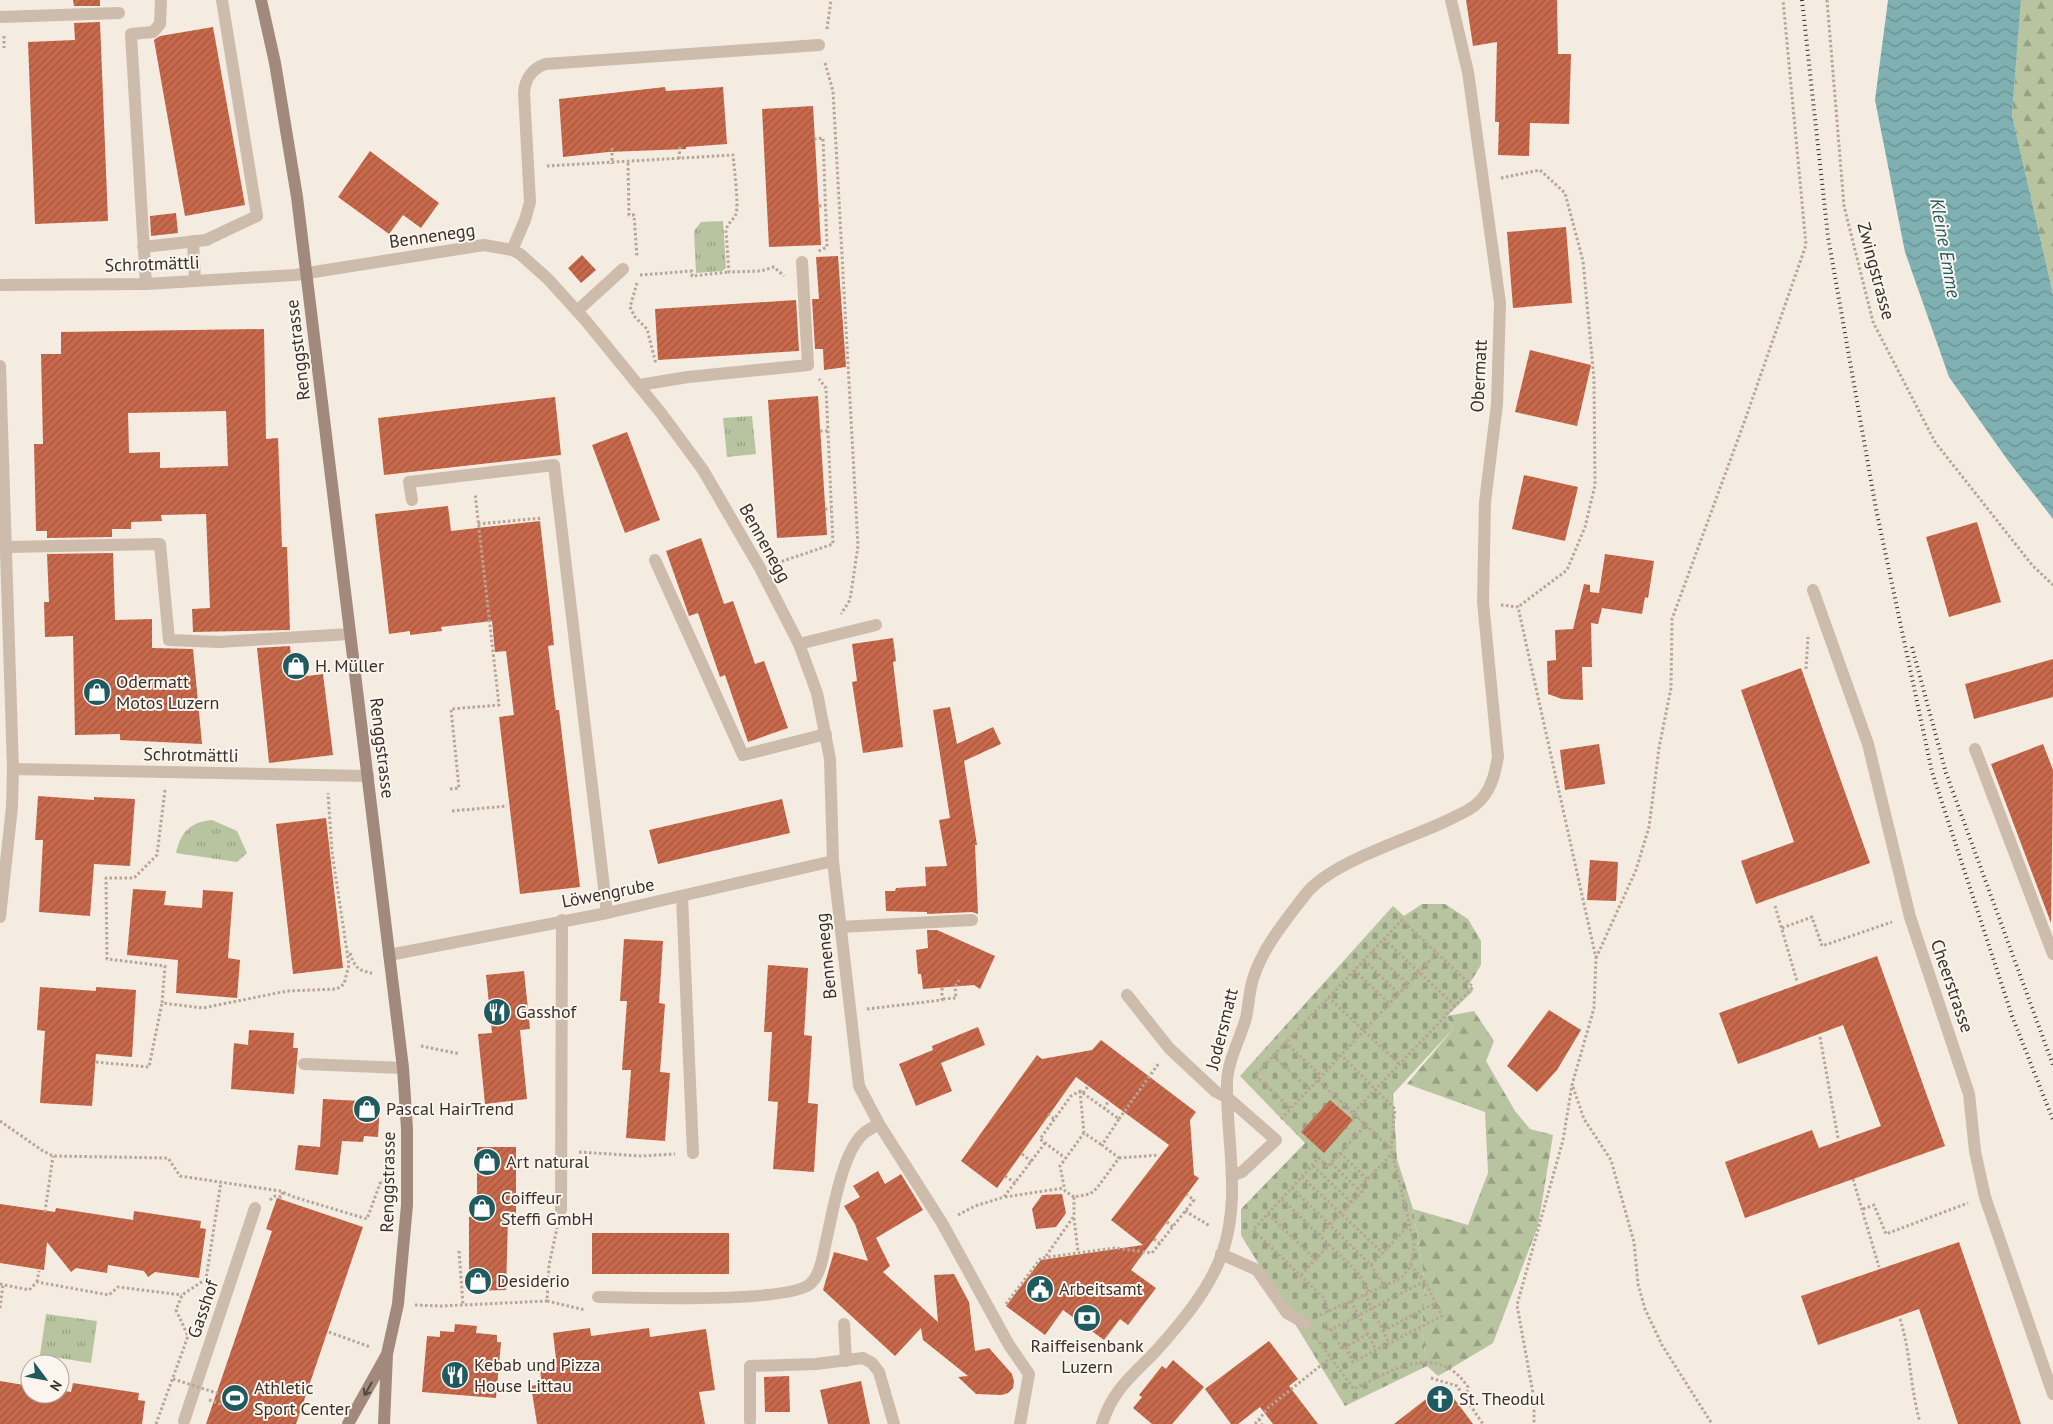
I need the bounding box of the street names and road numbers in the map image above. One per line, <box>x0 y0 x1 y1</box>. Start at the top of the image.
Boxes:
street label: Bennenegg <box>387 218 476 253</box>
street label: Zwingstrasse <box>1852 220 1901 322</box>
street label: Schrotmättli <box>104 250 200 277</box>
street label: Renggstrasse <box>280 298 315 402</box>
street label: Obermatt <box>1465 339 1492 413</box>
street label: Bennenegg <box>734 499 796 586</box>
street label: Renggstrasse <box>365 696 400 800</box>
street label: Schrotmättli <box>143 742 239 767</box>
street label: Löwengrube <box>560 872 656 913</box>
street label: Bennenegg <box>810 912 841 1000</box>
street label: Cheerstrasse <box>1926 936 1979 1036</box>
street label: Jodersmatt <box>1200 986 1243 1073</box>
street label: Renggstrasse <box>375 1131 400 1233</box>
street label: Gasshof <box>182 1275 224 1341</box>

